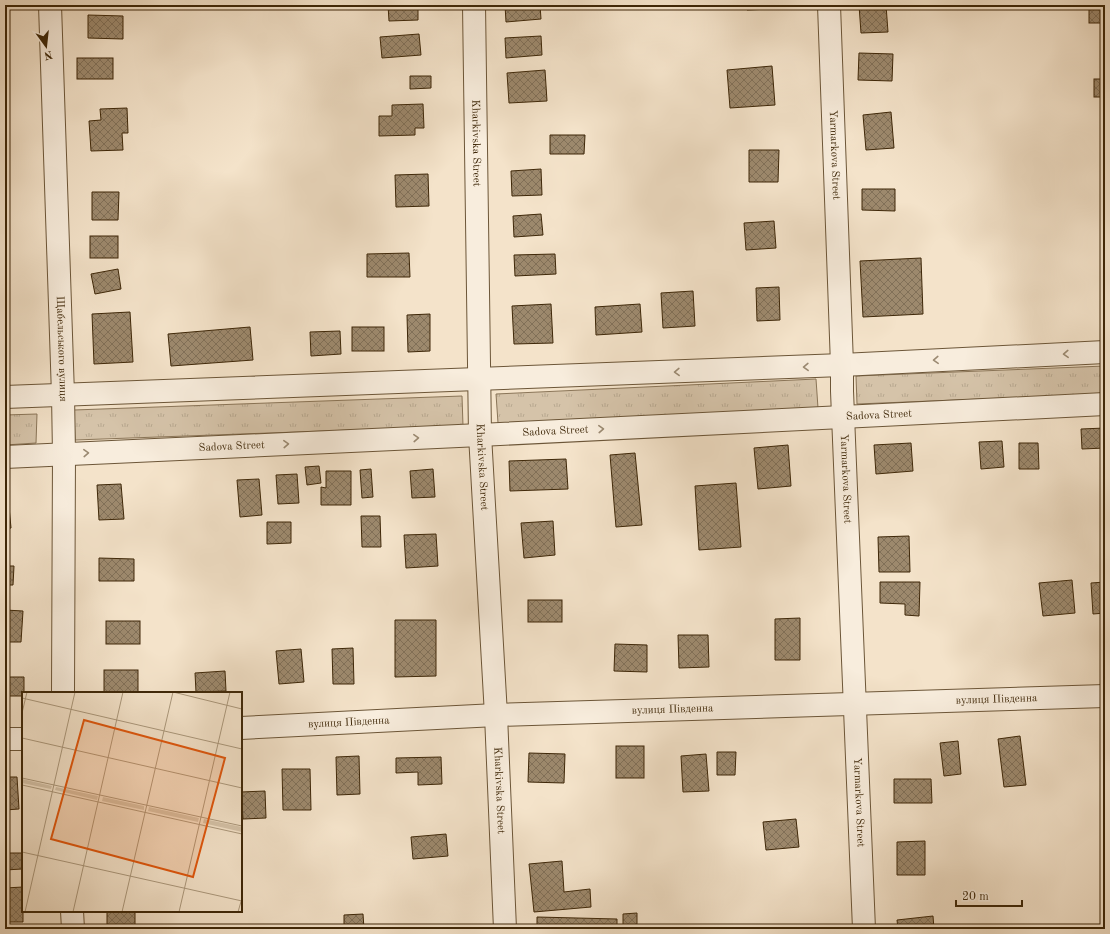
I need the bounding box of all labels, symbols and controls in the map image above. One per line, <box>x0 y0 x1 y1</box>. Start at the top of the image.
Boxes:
north arrow <box>26 26 66 66</box>
text: N <box>42 48 54 61</box>
street label: Kharkivska Street <box>470 99 482 187</box>
street label: Yarmarkova Street <box>827 110 842 200</box>
street label: Щабельського вулиця <box>54 296 69 402</box>
one-way arrow <box>1063 349 1069 358</box>
one-way arrow <box>933 356 939 365</box>
one-way arrow <box>803 363 809 371</box>
one-way arrow <box>673 368 679 376</box>
street label: Sadova Street <box>846 408 912 422</box>
street label: Kharkivska Street <box>474 423 490 511</box>
street label: Sadova Street <box>522 424 589 438</box>
one-way arrow <box>598 425 604 434</box>
one-way arrow <box>413 434 419 442</box>
street label: Yarmarkova Street <box>838 434 853 524</box>
street label: Sadova Street <box>198 439 265 454</box>
one-way arrow <box>283 440 289 448</box>
one-way arrow <box>83 449 89 457</box>
inset map <box>22 692 242 912</box>
street label: вулиця Південна <box>955 693 1038 706</box>
street label: вулиця Південна <box>632 703 714 716</box>
street label: вулиця Південна <box>308 715 391 730</box>
street label: Kharkivska Street <box>492 747 507 834</box>
street label: Yarmarkova Street <box>851 757 866 848</box>
scale bar <box>956 882 1022 908</box>
text: 20 m <box>962 891 989 903</box>

